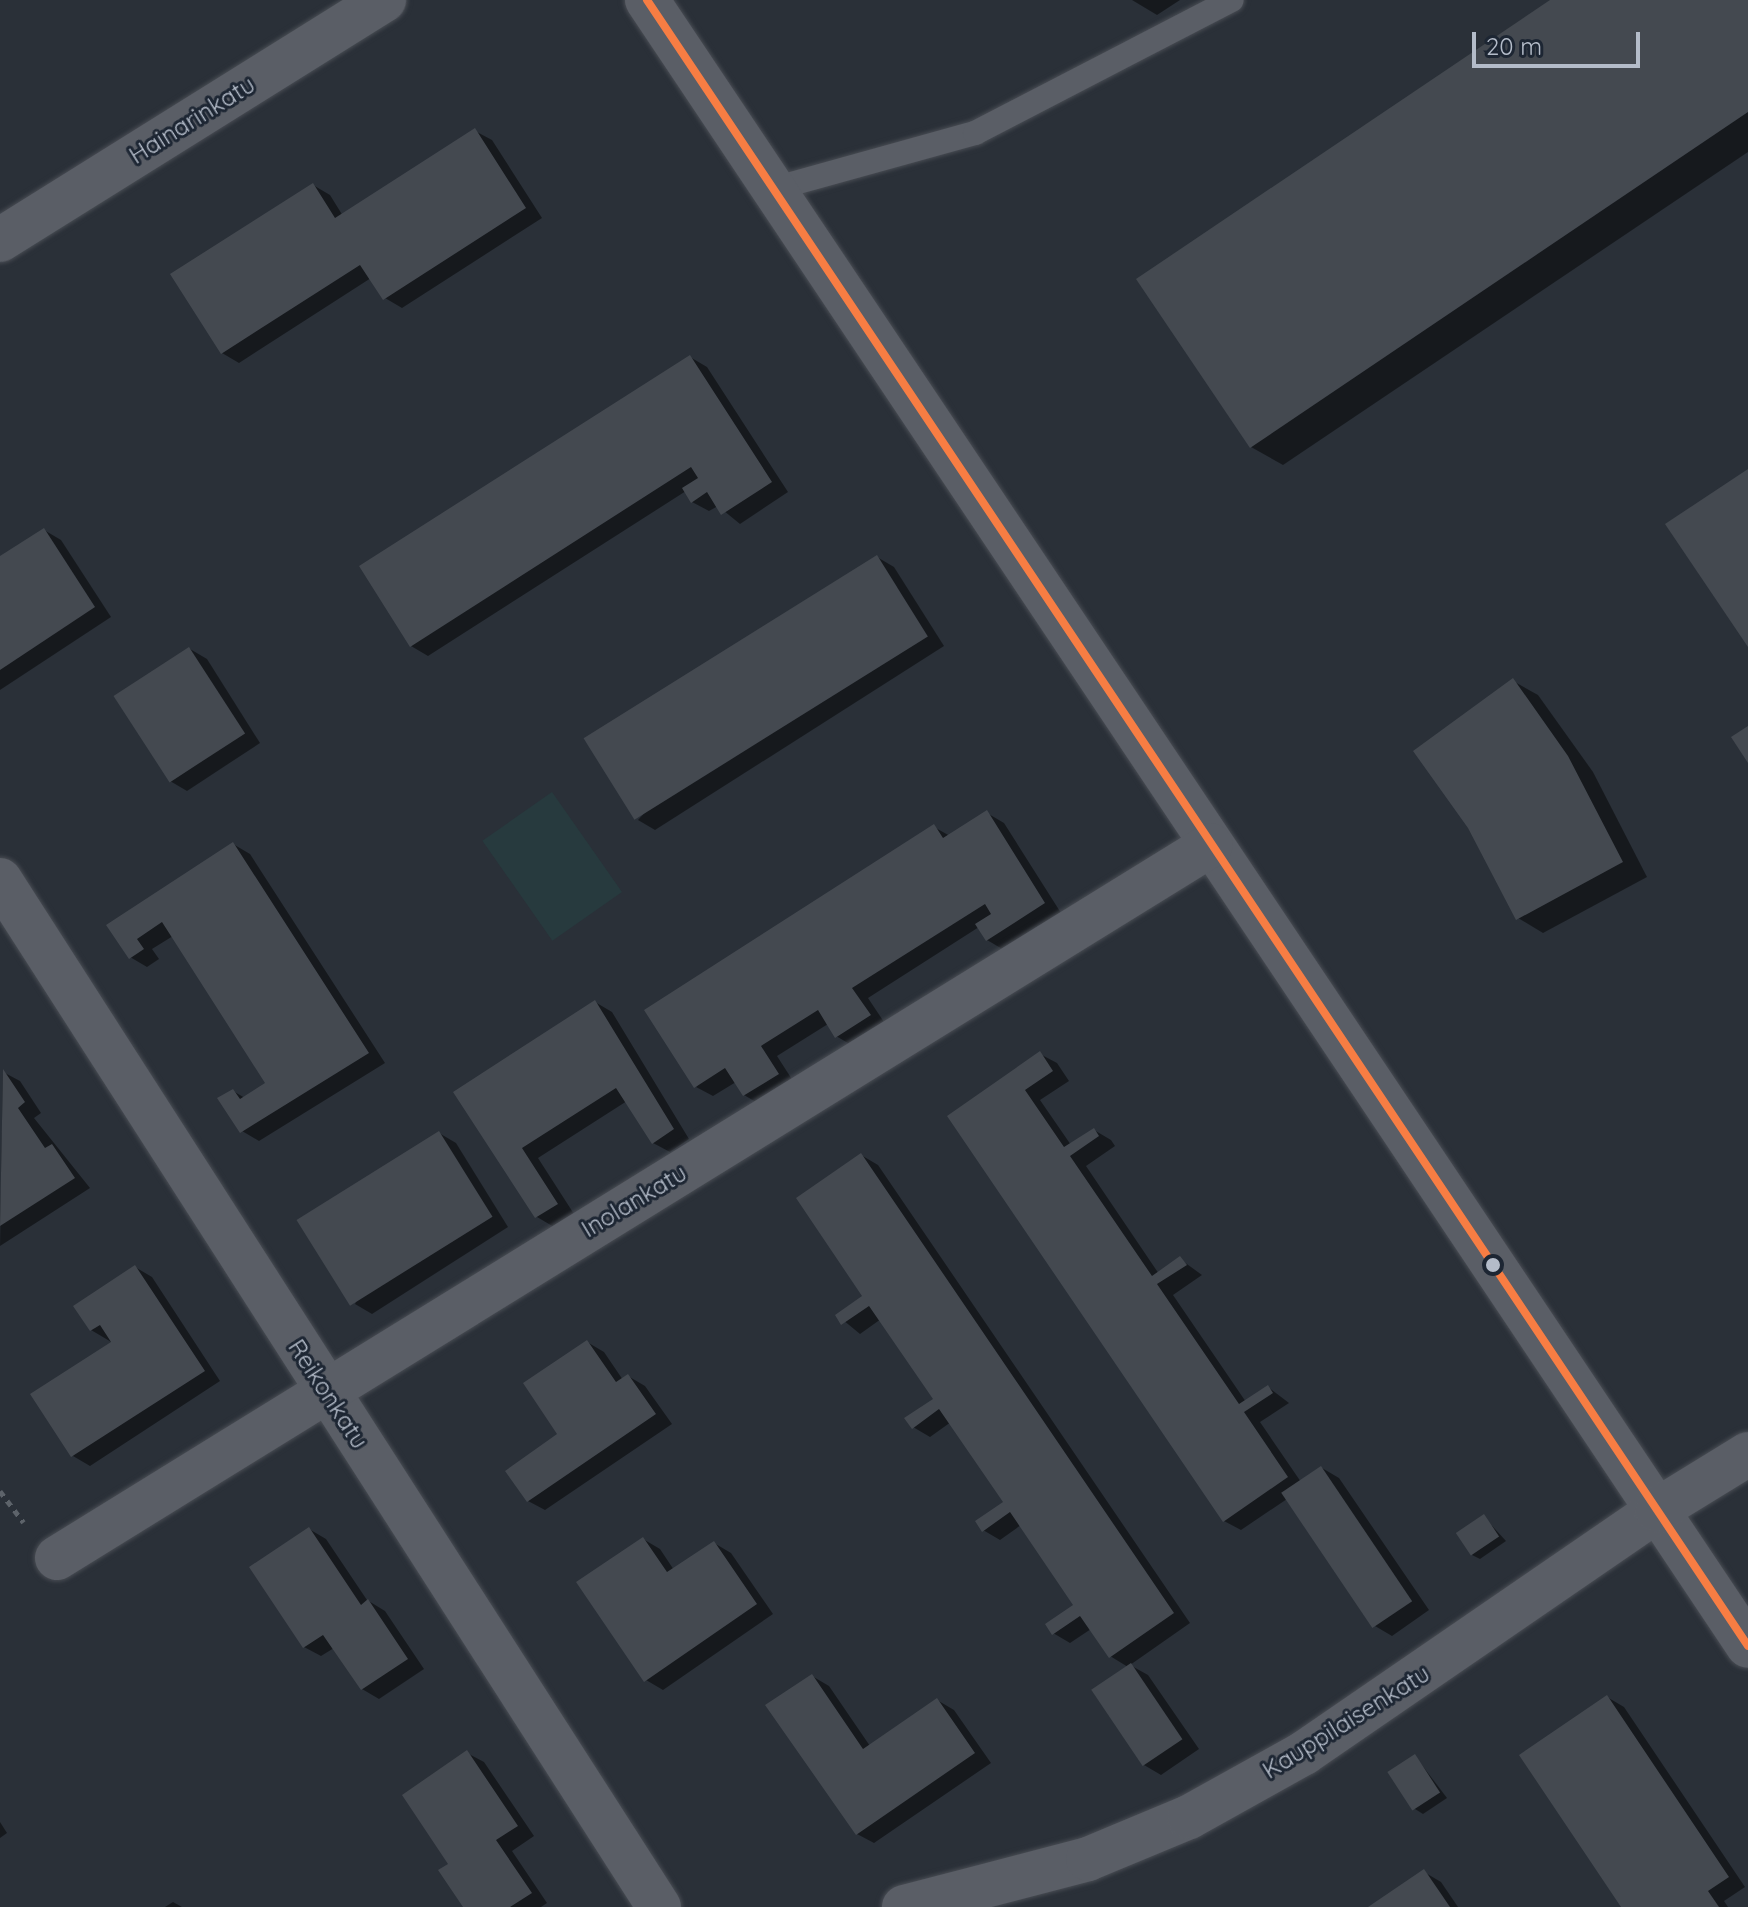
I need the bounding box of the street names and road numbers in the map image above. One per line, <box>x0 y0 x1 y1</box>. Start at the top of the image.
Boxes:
street label: Hainarinkatu <box>124 70 260 170</box>
street label: Inolankatu <box>576 1158 692 1244</box>
street label: Reikonkatu <box>282 1334 374 1454</box>
street label: Kauppilaisenkatu <box>1257 1659 1435 1785</box>

